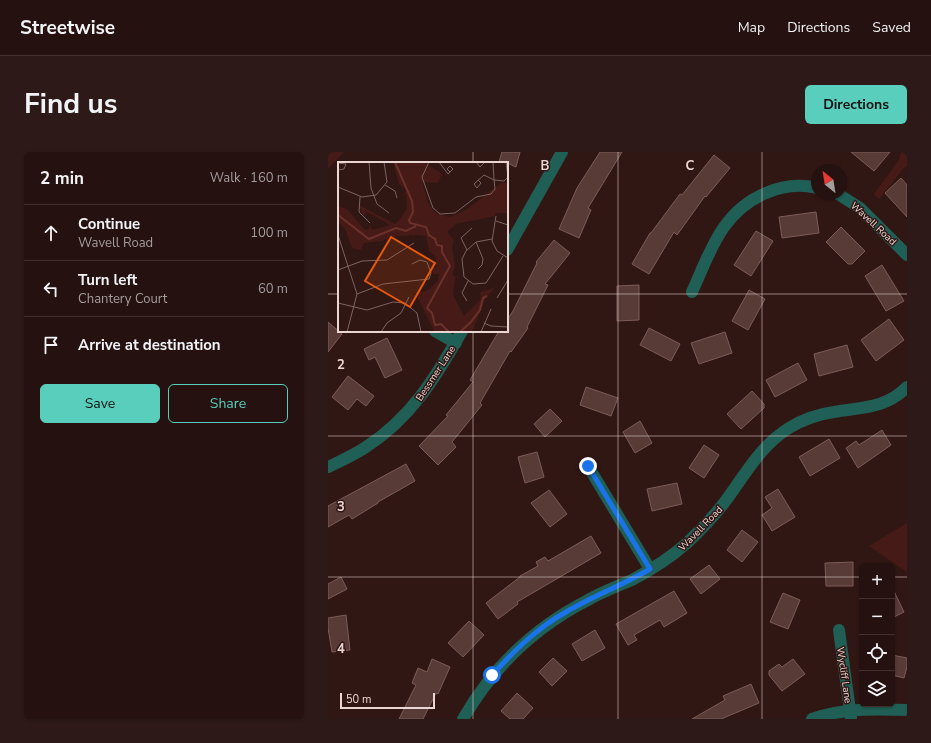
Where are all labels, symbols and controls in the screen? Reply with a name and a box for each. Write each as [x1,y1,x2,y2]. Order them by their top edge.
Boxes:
text: Streetwise [20,15,115,41]
text: Map [738,18,765,37]
text: Directions [787,18,850,37]
text: Saved [872,18,911,37]
text: Find us [24,85,118,123]
button: Directions [805,85,907,124]
text: B [541,157,550,175]
text: C [686,157,695,175]
inset map [338,162,508,332]
north arrow [811,164,847,200]
text: 2 min [40,167,84,190]
text: Walk · 160 m [210,169,288,187]
street label: Wavell Road [847,199,899,249]
text: Continue [78,214,140,234]
icon: ahead [40,222,62,244]
text: 100 m [250,224,288,242]
text: Wavell Road [78,234,153,252]
text: Turn left [78,270,137,290]
icon: left [40,278,62,300]
text: 60 m [258,280,288,298]
text: Chantery Court [78,290,167,308]
icon: arrive [40,334,62,356]
text: Arrive at destination [78,335,221,355]
street label: Bessmer Lane [413,343,459,404]
text: 2 [337,356,345,374]
button: Save [40,384,160,423]
button: Share [168,384,288,423]
route end [579,457,597,475]
text: 3 [337,498,345,516]
street label: Wavell Road [676,503,726,554]
map controls [859,563,895,707]
button: + [859,563,895,599]
button: − [859,599,895,635]
button: locate [859,635,895,671]
text: 4 [337,640,345,658]
street label: Wycliff Lane [833,646,855,704]
route start [483,666,501,684]
button: layers [859,671,895,707]
scale bar [340,691,435,710]
text: 50 m [346,692,371,707]

